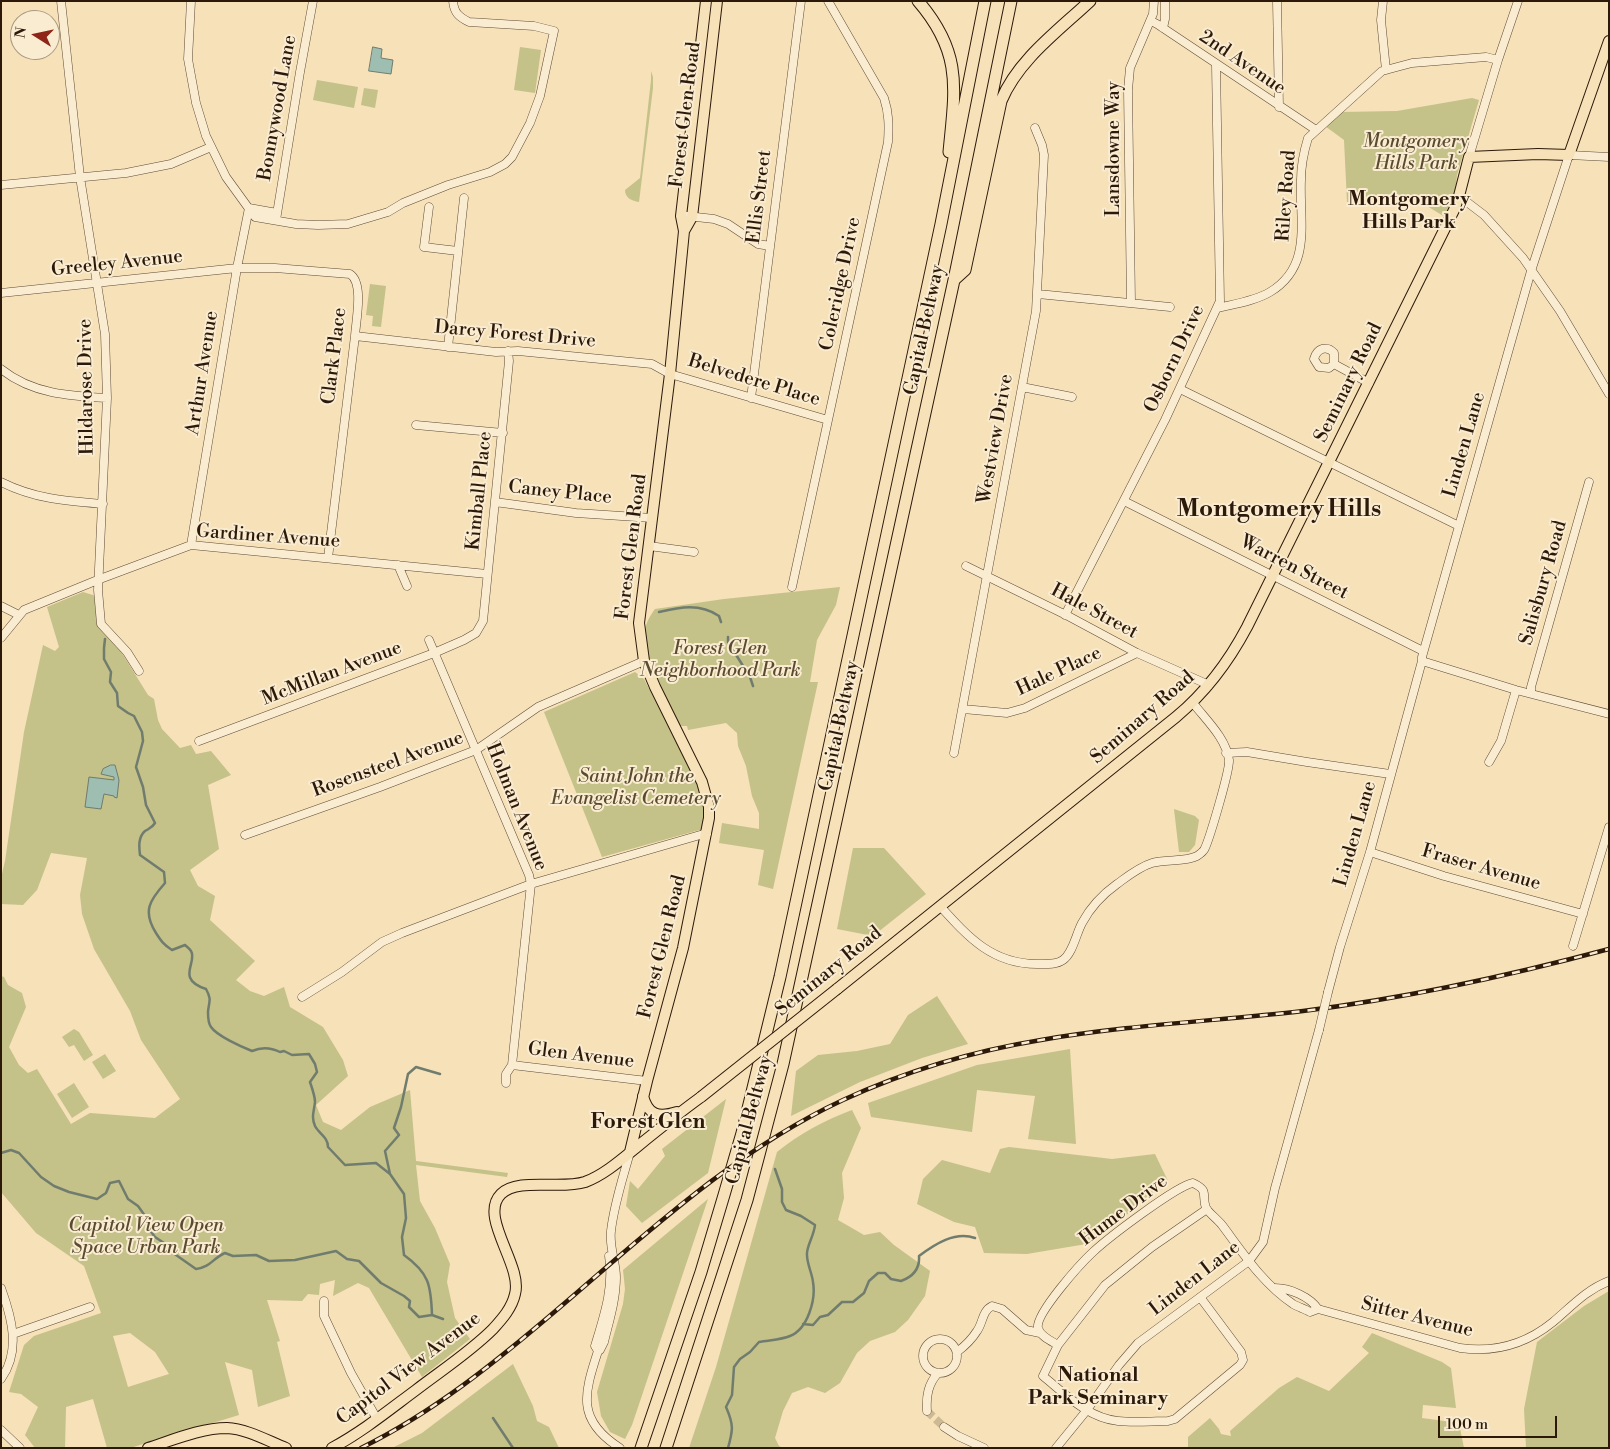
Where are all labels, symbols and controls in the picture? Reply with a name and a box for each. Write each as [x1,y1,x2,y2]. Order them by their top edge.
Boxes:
north arrow [10,10,60,60]
text: N [11,26,31,40]
street label: 2nd Avenue [1194,26,1290,100]
street label: Bonnywood Lane [254,33,302,183]
street label: Forest Glen Road [666,41,706,189]
street label: Lansdowne Way [1103,81,1125,217]
park label: Montgomery Hills Park [1363,131,1469,175]
street label: Ellis Street [743,149,777,245]
street label: Riley Road [1272,149,1302,243]
district label: Montgomery Hills Park [1348,188,1470,235]
street label: Coleridge Drive [816,215,866,353]
street label: Greeley Avenue [50,246,184,282]
street label: Capital Beltway [900,263,950,397]
street label: Osborn Drive [1140,301,1210,417]
street label: Clark Place [318,306,352,406]
street label: Arthur Avenue [182,309,224,437]
street label: Darcy Forest Drive [433,317,597,353]
street label: Hildarose Drive [74,319,100,455]
street label: Seminary Road [1310,319,1388,447]
street label: Belvedere Place [685,350,823,412]
street label: Westview Drive [973,372,1019,506]
street label: Linden Lane [1439,390,1491,500]
street label: Kimball Place [462,430,498,552]
street label: Forest Glen Road [612,473,652,621]
street label: Caney Place [507,476,613,510]
district label: Montgomery Hills [1177,496,1381,524]
street label: Salisbury Road [1515,518,1573,648]
street label: Gardiner Avenue [195,521,341,553]
street label: Warren Street [1236,531,1352,605]
street label: Hale Street [1046,580,1142,644]
street label: McMillan Avenue [259,637,405,711]
park label: Forest Glen Neighborhood Park [640,638,800,682]
street label: Hale Place [1013,642,1105,702]
street label: Capital Beltway [815,659,865,793]
street label: Seminary Road [1086,667,1200,769]
street label: Rosensteel Avenue [309,727,467,803]
street label: Holman Avenue [480,740,552,874]
park label: Saint John the Evangelist Cemetery [551,766,721,810]
street label: Linden Lane [1330,779,1382,889]
street label: Fraser Avenue [1419,840,1543,896]
street label: Forest Glen Road [634,873,692,1021]
street label: Seminary Road [771,922,887,1022]
street label: Glen Avenue [526,1038,636,1074]
street label: Capital Beltway [722,1053,778,1187]
district label: Forest Glen [591,1110,705,1136]
street label: Hume Drive [1075,1170,1173,1252]
park label: Capitol View Open Space Urban Park [68,1215,224,1259]
street label: Linden Lane [1145,1236,1245,1322]
street label: Sitter Avenue [1359,1293,1475,1343]
street label: Capitol View Avenue [333,1307,485,1431]
district label: National Park Seminary [1028,1364,1168,1411]
scale bar [1440,1406,1559,1438]
text: 100 m [1446,1415,1488,1434]

